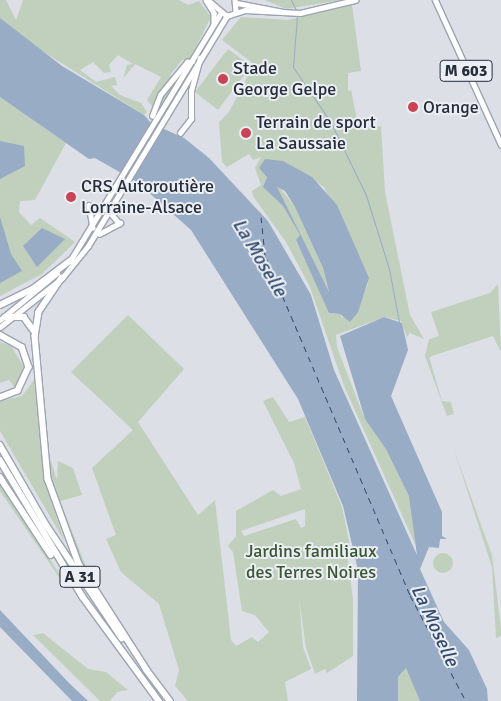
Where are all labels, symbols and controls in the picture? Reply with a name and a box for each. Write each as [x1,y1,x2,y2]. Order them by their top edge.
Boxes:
place label: Stade George Gelpe [233,58,336,100]
road number: M 603 [438,58,494,84]
marker: Stade George Gelpe [217,73,229,85]
place label: Orange [423,96,479,118]
marker: Orange [407,101,419,113]
place label: Terrain de sport La Saussaie [256,112,376,154]
marker: Terrain de sport La Saussaie [240,127,252,139]
place label: CRS Autoroutière Lorraine-Alsace [81,176,214,218]
marker: CRS Autoroutière Lorraine-Alsace [65,191,77,203]
water label: La Moselle [227,215,291,301]
park label: Jardins familiaux des Terres Noires [246,541,376,584]
road number: A 31 [59,564,101,590]
water label: La Moselle [405,582,463,670]

